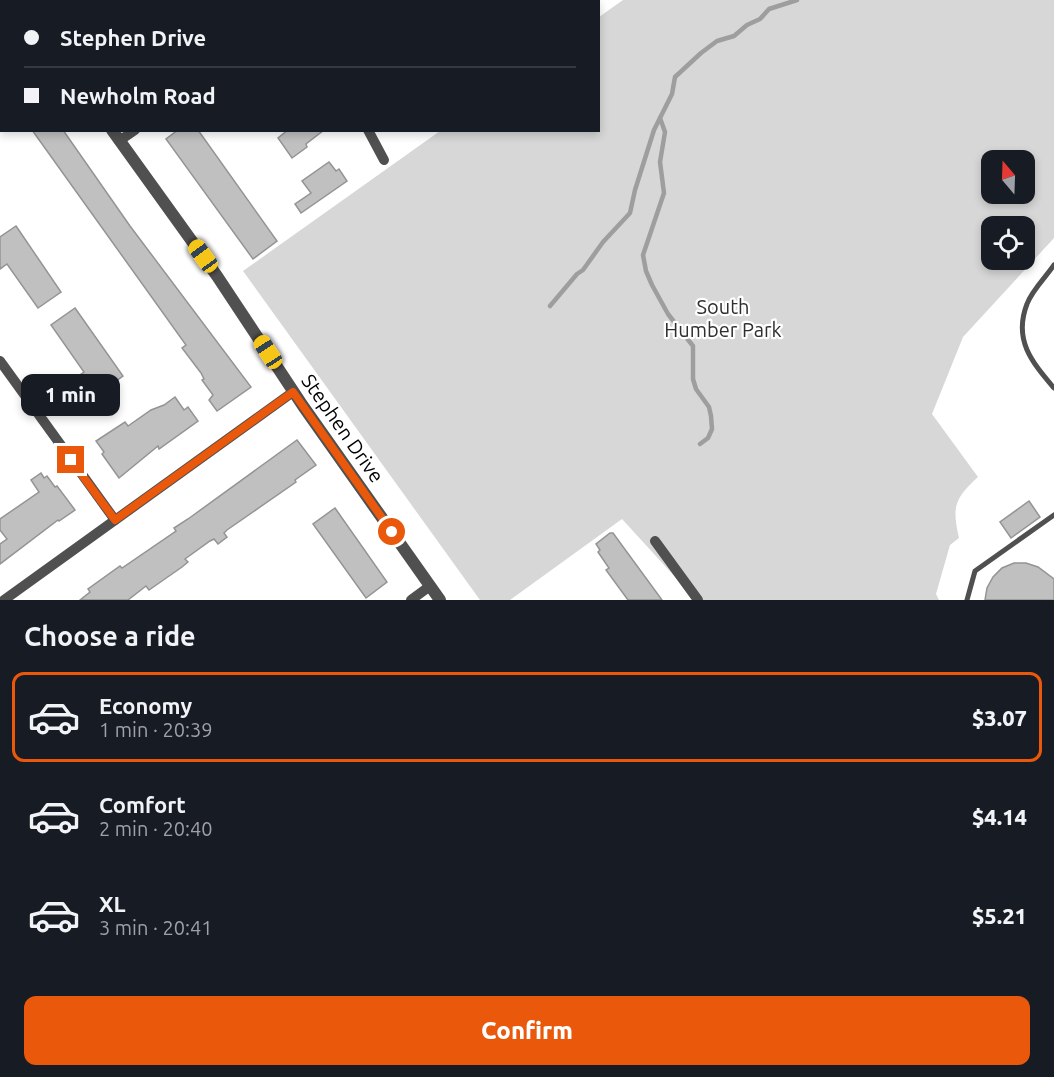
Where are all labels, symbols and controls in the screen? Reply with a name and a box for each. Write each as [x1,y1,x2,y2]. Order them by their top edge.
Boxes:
text: Stephen Drive [60,25,206,50]
text: Newholm Road [60,83,216,108]
north arrow [981,150,1035,204]
map controls [981,150,1035,270]
button: locate [981,216,1035,270]
car [185,236,221,276]
park label: South Humber Park [664,295,782,341]
car [251,332,285,372]
street label: Stephen Drive [297,369,389,487]
callout: 1 min [22,373,121,415]
text: 1 min [45,383,96,406]
route end [57,446,84,473]
route start [378,518,405,545]
text: Choose a ride [24,621,196,651]
icon: car [27,690,81,744]
text: Economy [99,693,192,718]
text: $3.07 [972,705,1027,730]
text: 1 min · 20:39 [99,718,213,741]
icon: car [27,789,81,843]
text: Comfort [99,792,186,817]
text: $4.14 [972,804,1027,829]
text: 2 min · 20:40 [99,817,213,840]
icon: car [27,888,81,942]
text: XL [99,891,126,916]
text: $5.21 [972,903,1027,928]
text: 3 min · 20:41 [99,916,213,939]
button: Confirm [24,996,1030,1065]

